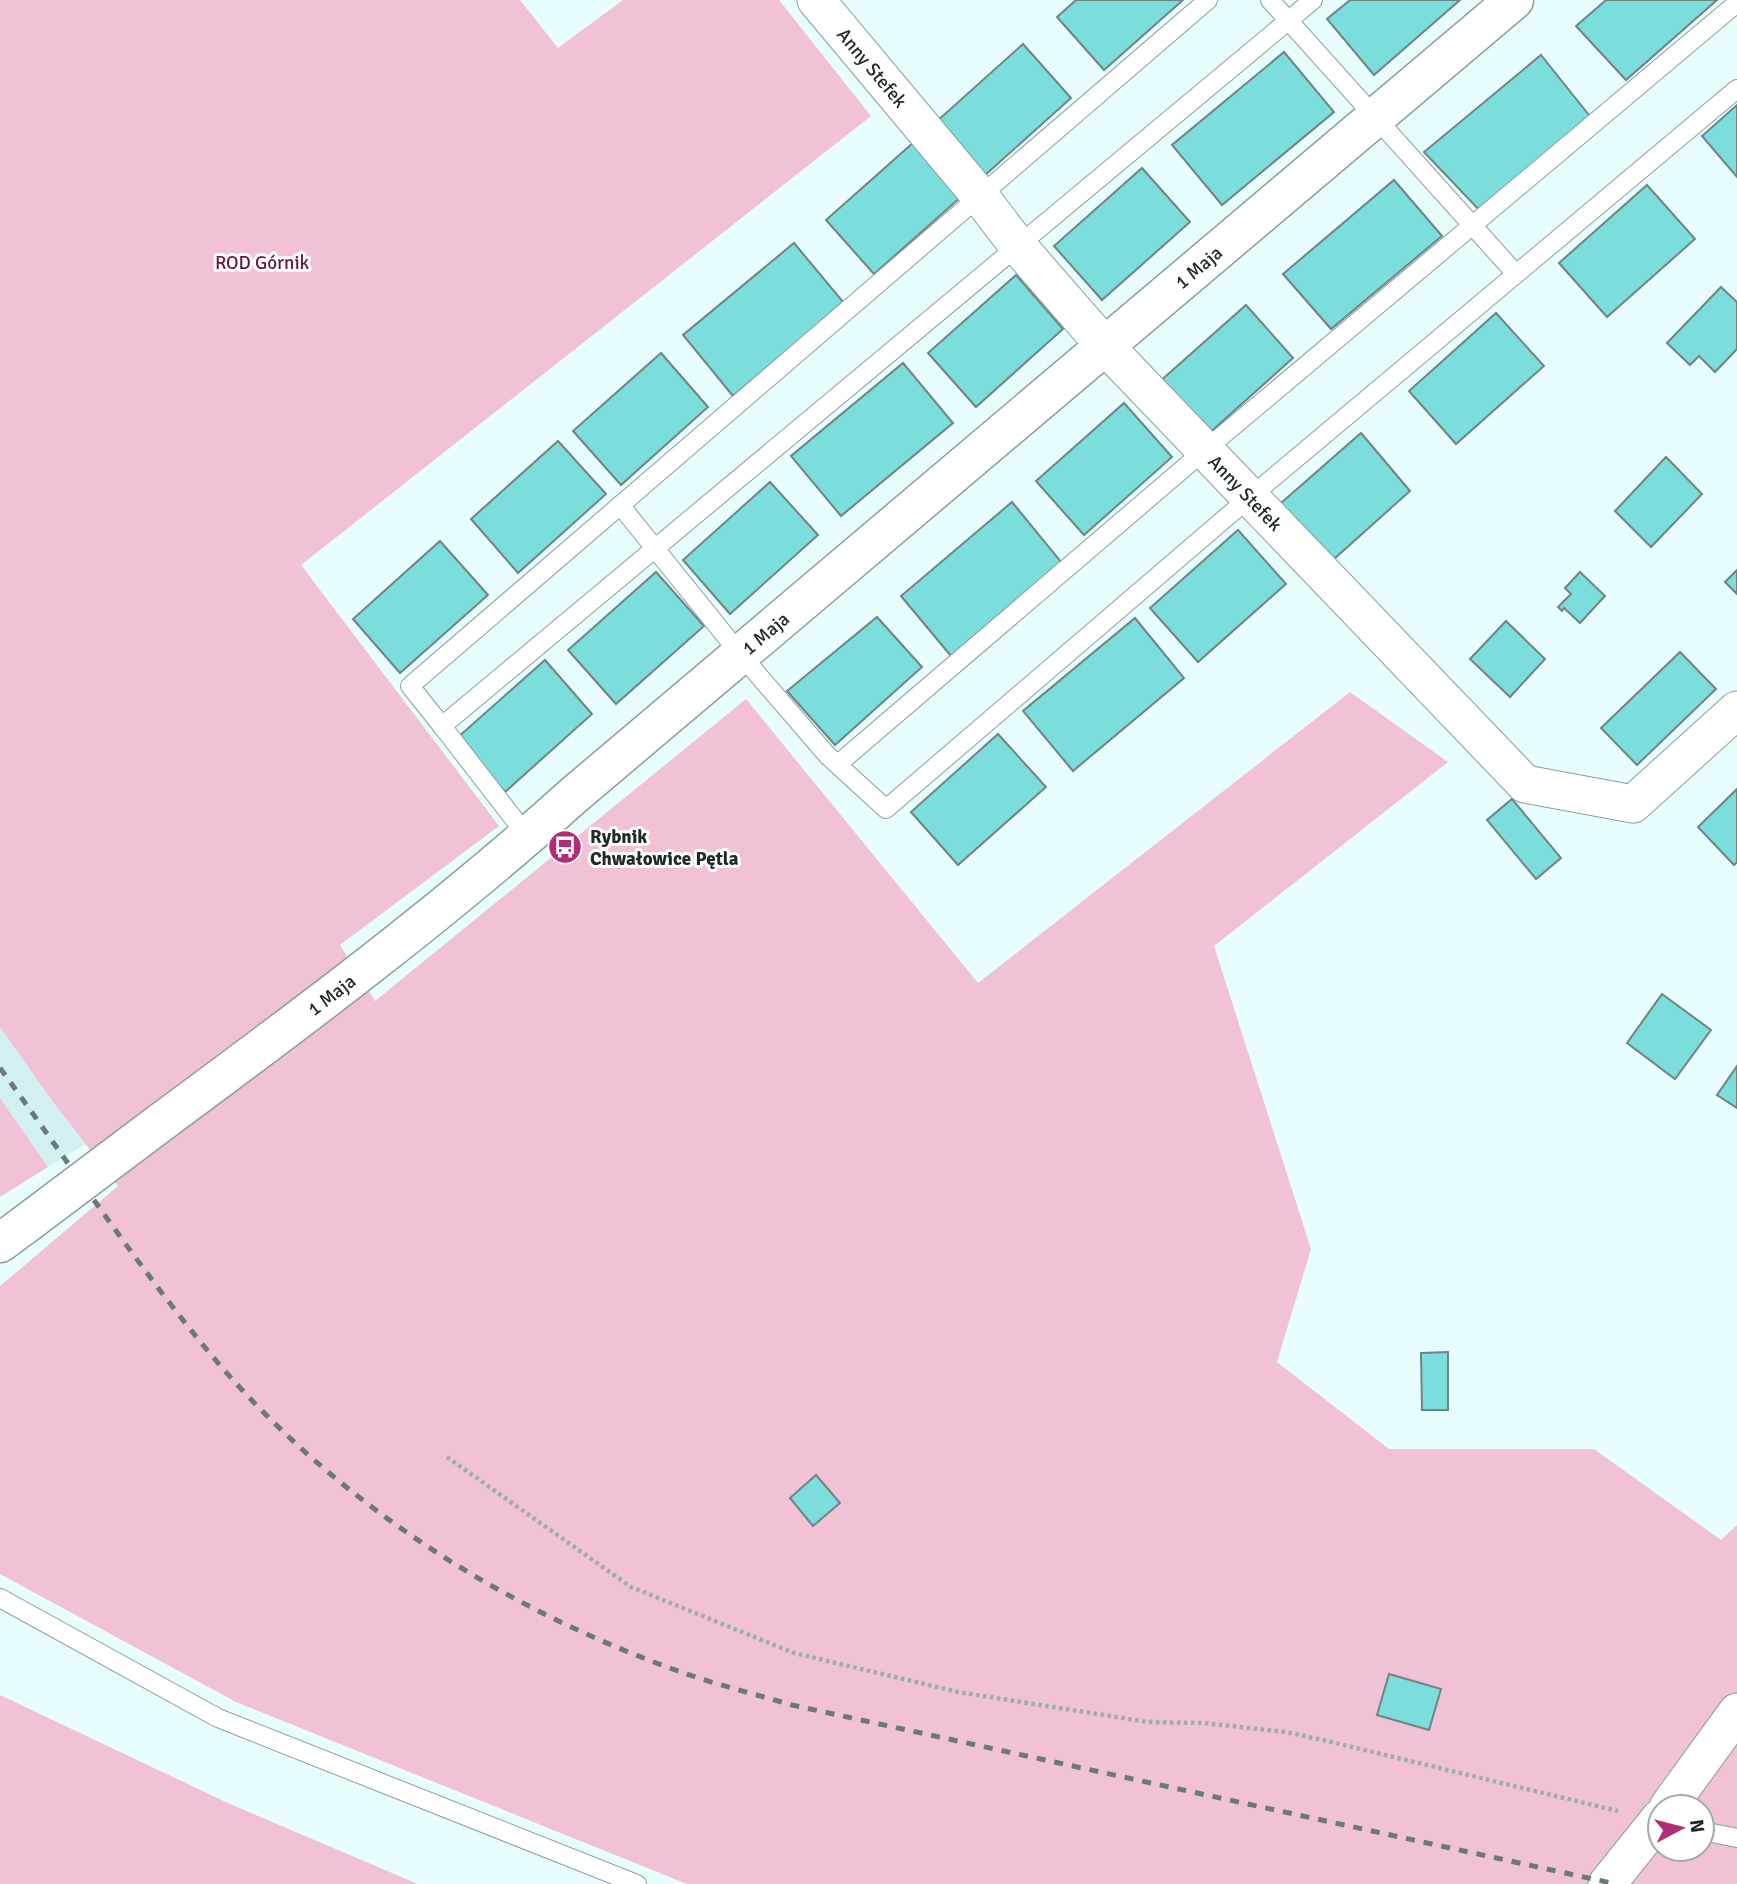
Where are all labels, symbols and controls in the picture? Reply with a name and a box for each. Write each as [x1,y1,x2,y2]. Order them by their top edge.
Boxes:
street label: Anny Stefek [831,23,912,113]
street label: 1 Maja [1170,241,1227,295]
park label: ROD Górnik [215,251,310,275]
street label: Anny Stefek [1203,450,1287,537]
street label: 1 Maja [737,607,795,661]
place label: Rybnik Chwałowice Pętla [590,825,739,871]
bus stop icon: Rybnik Chwałowice Pętla [546,828,584,866]
street label: 1 Maja [303,969,361,1022]
north arrow [1646,1793,1716,1863]
text: N [1684,1818,1710,1834]

